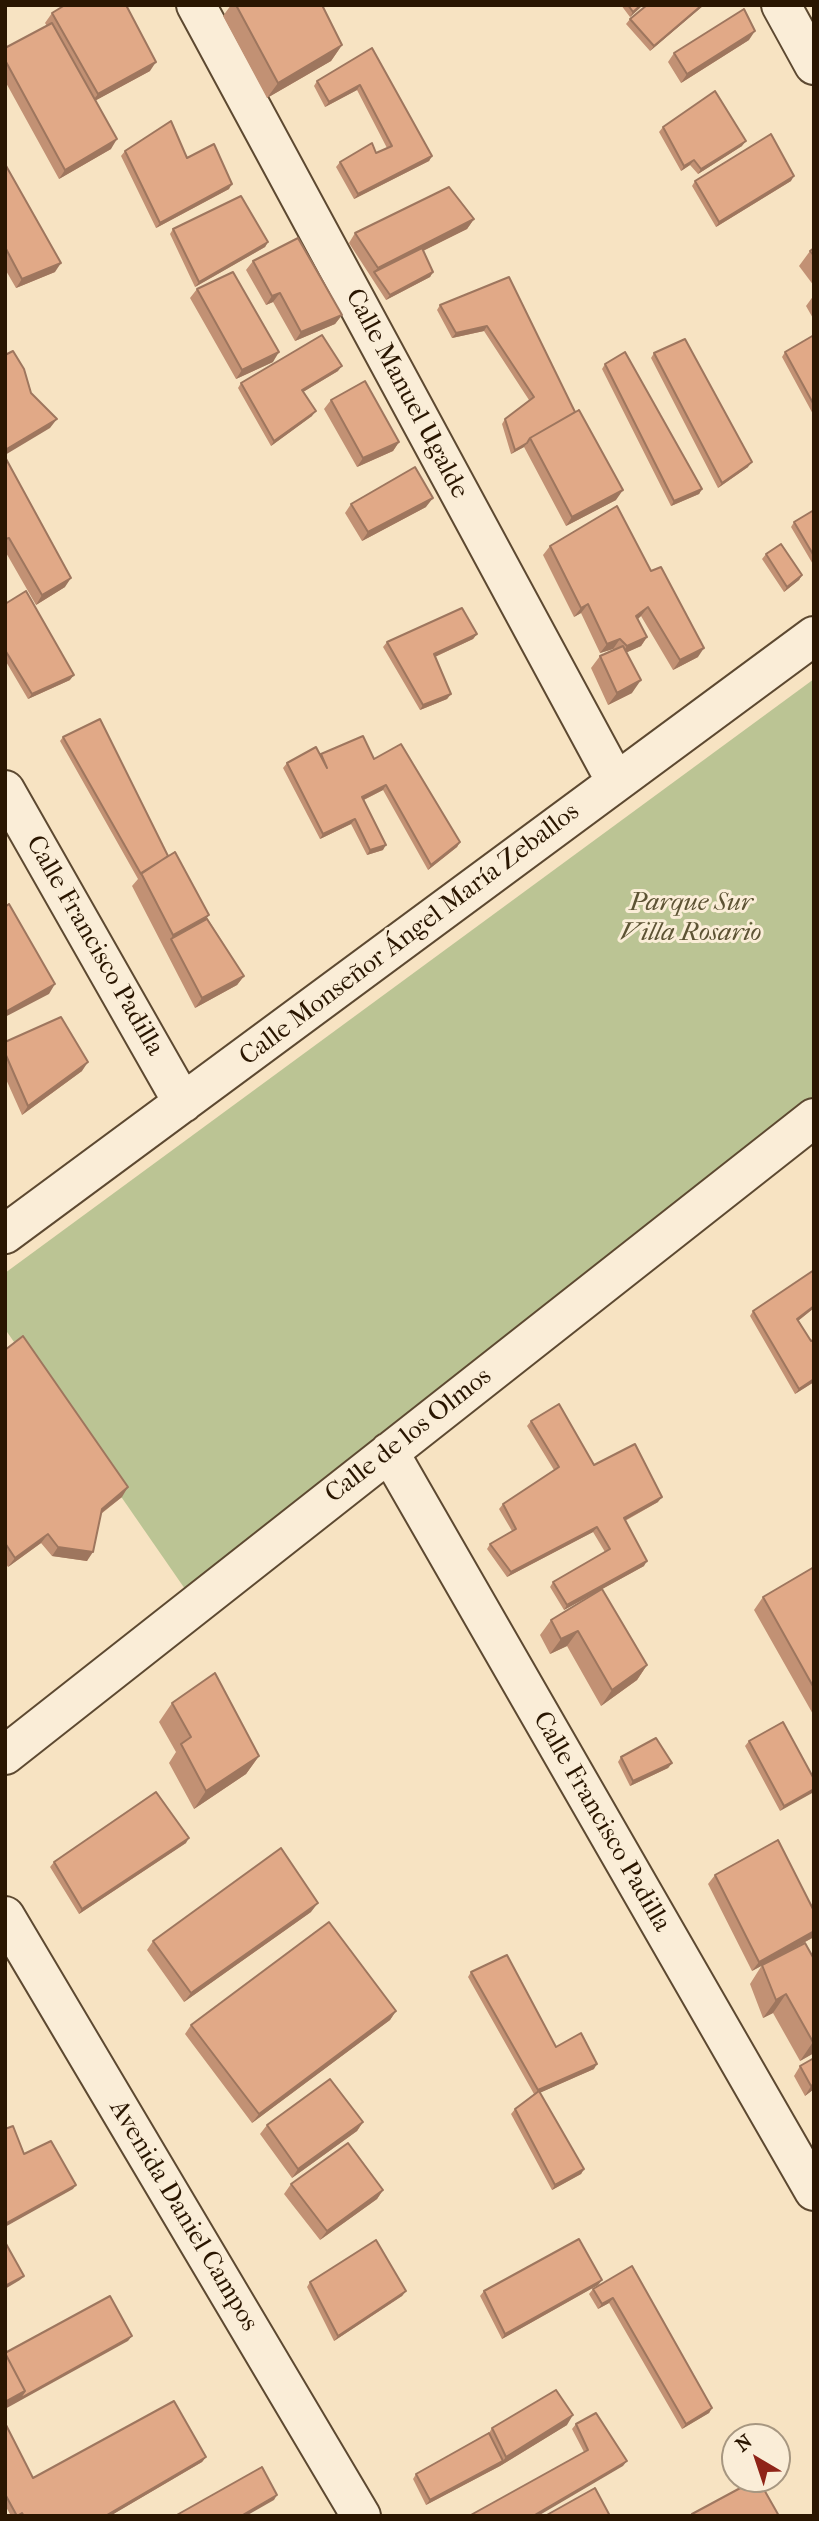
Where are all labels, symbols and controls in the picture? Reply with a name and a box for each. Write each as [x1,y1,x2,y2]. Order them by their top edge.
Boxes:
street label: Calle Manuel Ugalde [338,284,474,504]
street label: Calle Monseñor Ángel María Zeballos [234,797,586,1073]
street label: Calle Francisco Padilla [18,830,170,1062]
park label: Parque Sur Villa Rosario [620,888,762,950]
street label: Calle de los Olmos [320,1361,498,1511]
street label: Calle Francisco Padilla [525,1706,677,1938]
street label: Avenida Daniel Campos [102,2095,264,2337]
north arrow [721,2423,791,2493]
text: N [732,2430,757,2456]

